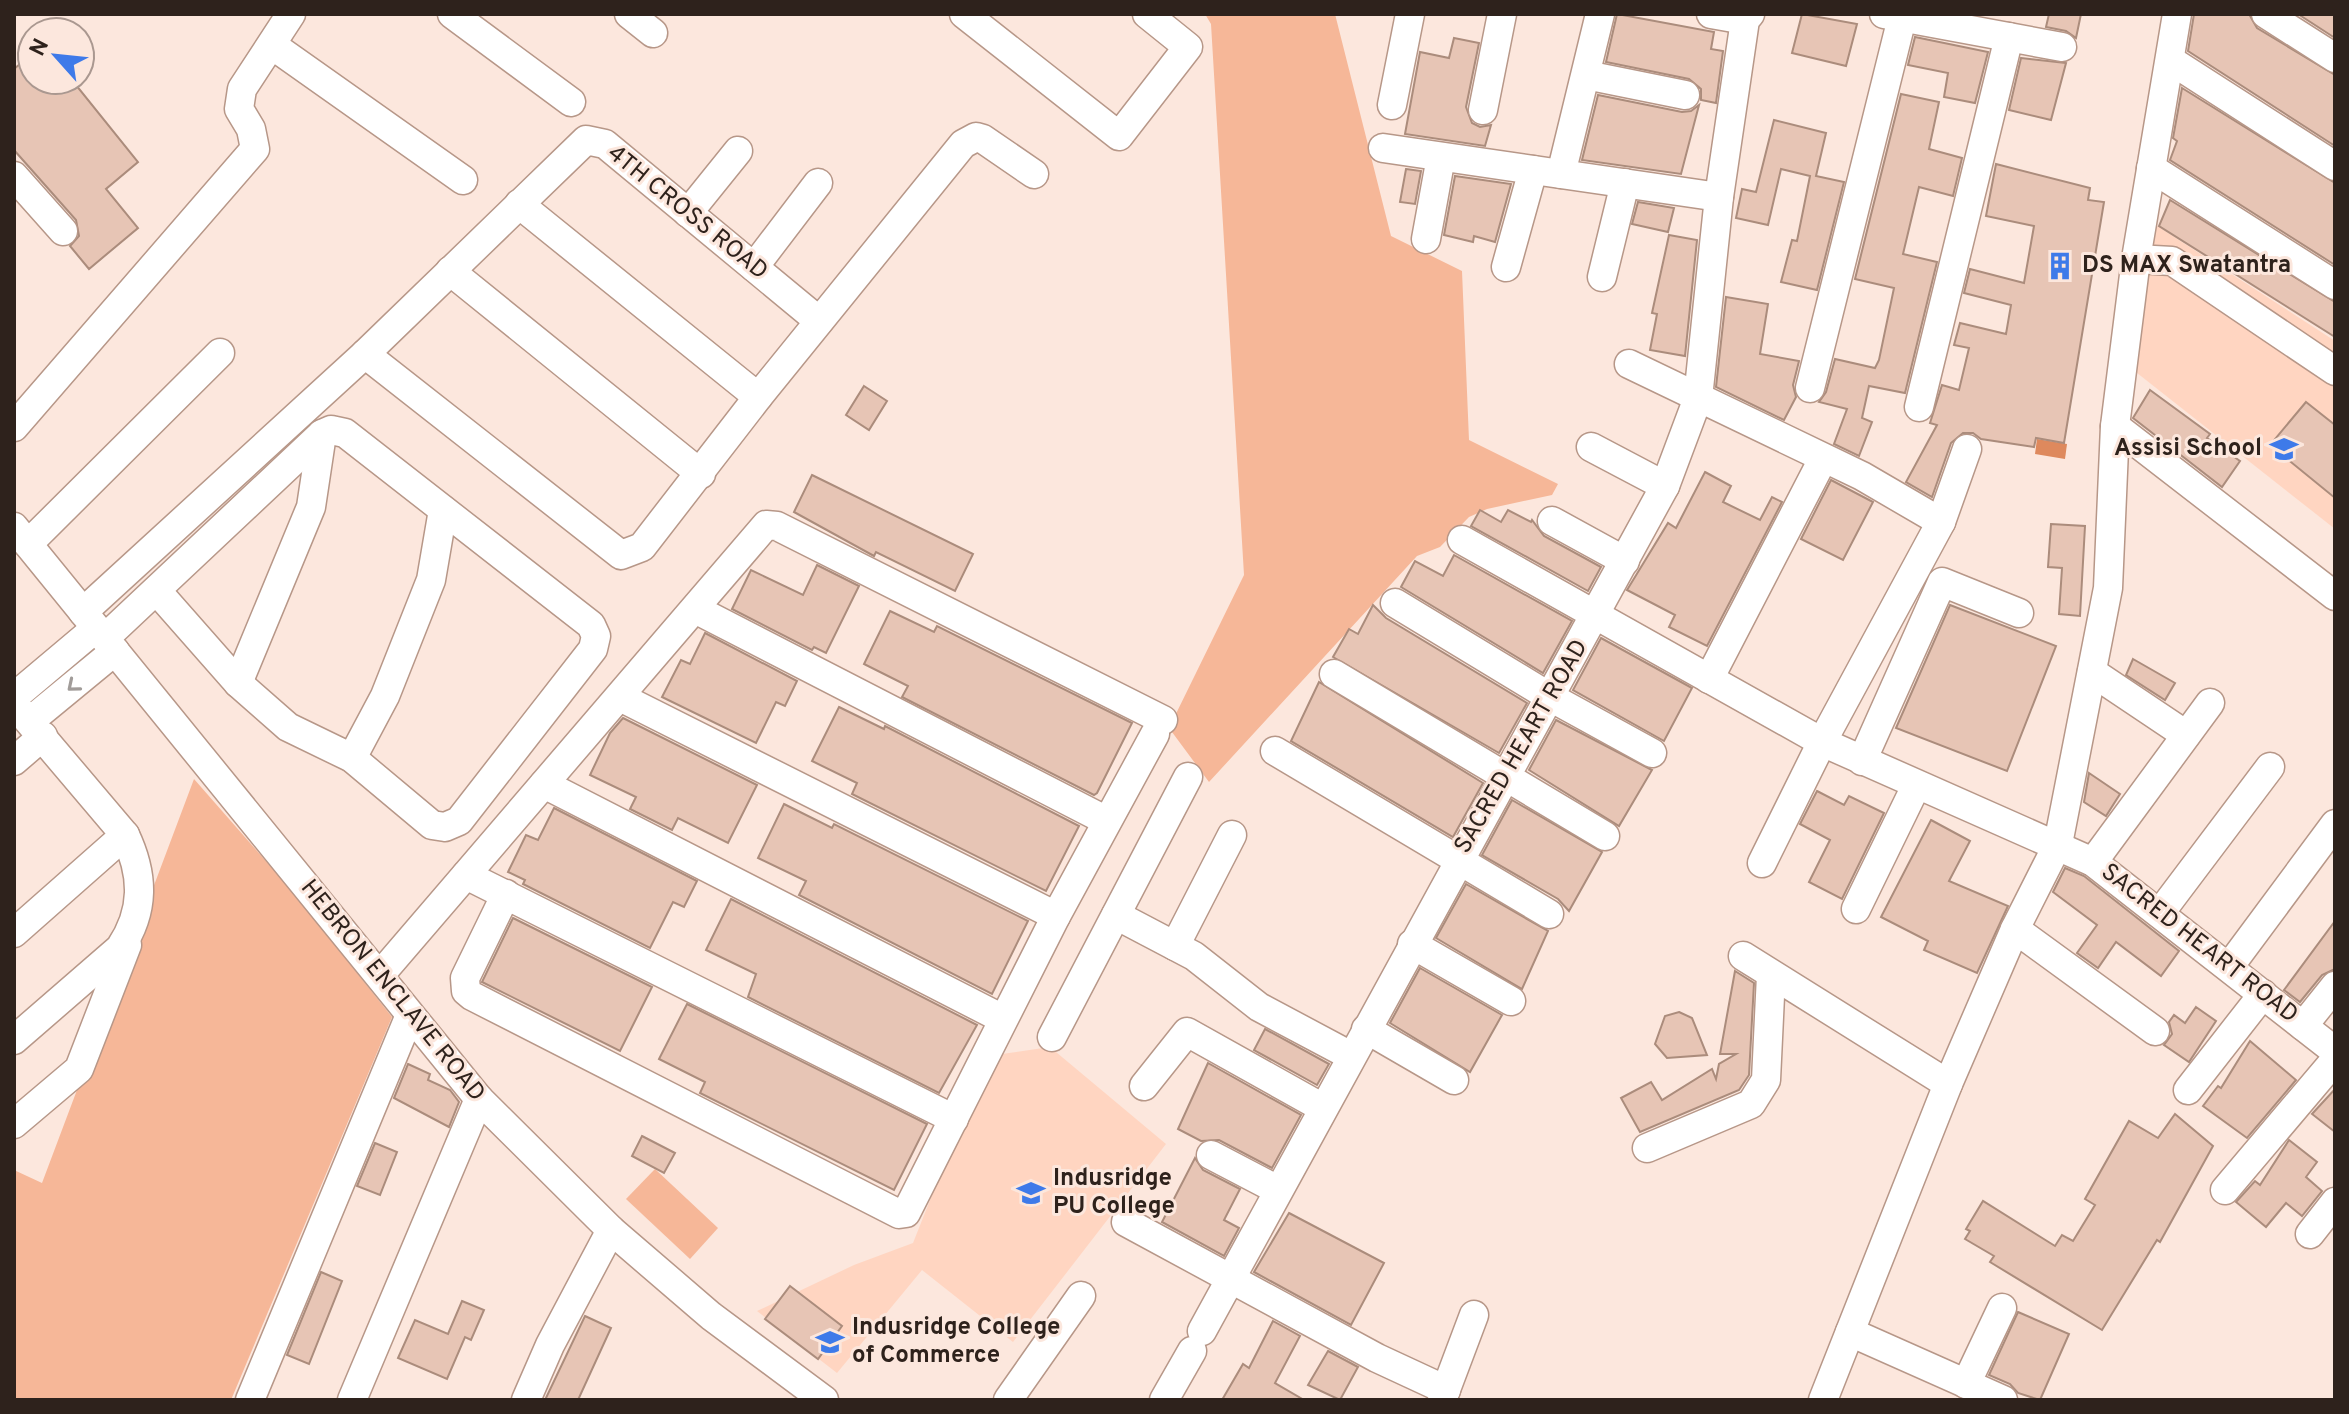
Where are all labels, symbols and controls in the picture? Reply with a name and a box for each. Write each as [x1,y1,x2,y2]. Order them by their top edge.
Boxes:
north arrow [16,16,96,96]
text: N [25,35,56,61]
street label: 4TH CROSS ROAD [600,139,774,287]
building icon: DS MAX Swatantra [2045,251,2075,281]
place label: DS MAX Swatantra [2082,251,2291,281]
place label: Assisi School [2114,434,2262,464]
school or university icon: Assisi School [2269,434,2299,464]
street label: SACRED HEART ROAD [1448,635,1596,859]
one-way arrow [68,676,82,691]
street label: SACRED HEART ROAD [2094,858,2304,1030]
street label: HEBRON ENCLAVE ROAD [293,874,491,1108]
place label: Indusridge PU College [1053,1164,1175,1222]
school or university icon: Indusridge PU College [1016,1178,1046,1208]
place label: Indusridge College of Commerce [852,1313,1060,1371]
school or university icon: Indusridge College of Commerce [815,1327,845,1357]

